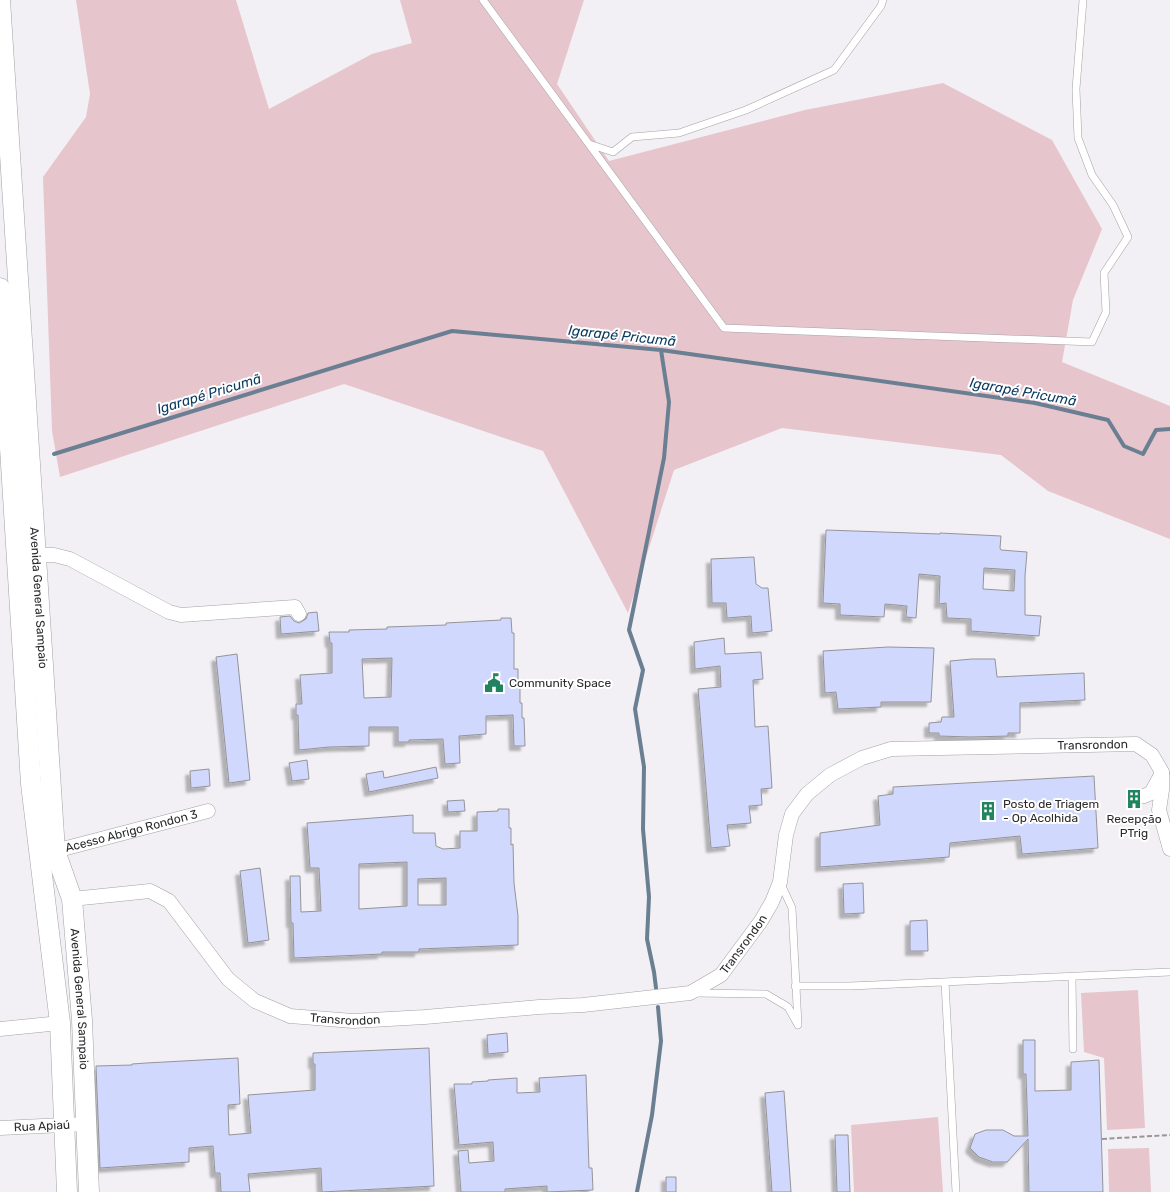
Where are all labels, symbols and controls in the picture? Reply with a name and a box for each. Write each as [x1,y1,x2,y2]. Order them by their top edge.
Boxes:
water label: Igarapé Pricumã [567,322,677,350]
water label: Igarapé Pricumã [155,370,263,418]
water label: Igarapé Pricumã [968,374,1078,410]
street label: Avenida General Sampaio [27,526,50,669]
public building icon: Community Space [483,672,505,694]
place label: Community Space [509,676,611,690]
street label: Transrondon [1057,737,1128,753]
building icon: Recepção PTrig [1123,788,1145,810]
place label: Posto de Triagem - Op Acolhida [1003,797,1099,825]
building icon: Posto de Triagem - Op Acolhida [977,800,999,822]
street label: Acesso Abrigo Rondon 3 [64,807,199,855]
place label: Recepção PTrig [1106,812,1162,840]
street label: Transrondon [717,912,770,977]
street label: Avenida General Sampaio [67,928,91,1070]
street label: Transrondon [310,1011,381,1028]
street label: Rua Apiaú [13,1118,70,1134]

